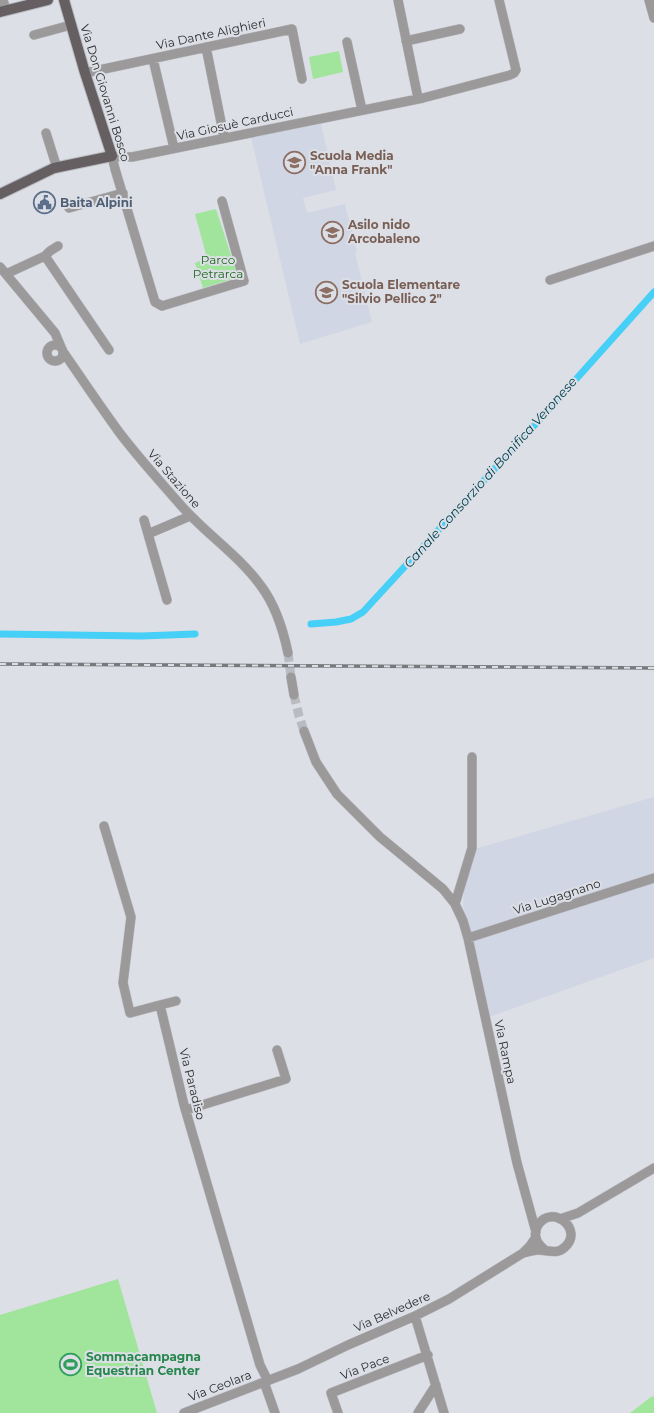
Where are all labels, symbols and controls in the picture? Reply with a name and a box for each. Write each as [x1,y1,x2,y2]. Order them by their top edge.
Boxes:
street label: Via Dante Alighieri [155,15,267,52]
street label: Via Don Giovanni Bosco [77,22,134,163]
street label: Via Giosuè Carducci [175,104,295,143]
place label: Scuola Media "Anna Frank" [310,148,394,177]
school or university icon: Scuola Media "Anna Frank" [281,150,307,176]
public building icon: Baita Alpini [32,190,58,216]
place label: Baita Alpini [60,195,133,210]
place label: Asilo nido Arcobaleno [347,217,420,246]
school or university icon: Asilo nido Arcobaleno [319,219,345,245]
park label: Parco Petrarca [193,252,243,281]
place label: Scuola Elementare "Silvio Pellico 2" [342,277,460,306]
school or university icon: Scuola Elementare "Silvio Pellico 2" [313,279,339,305]
water label: Canale Consorzio di Bonifica Veronese [400,373,580,571]
street label: Via Stazione [145,446,204,511]
street label: Via Lugagnano [511,875,602,918]
street label: Via Rampa [491,1018,520,1085]
street label: Via Paradiso [176,1047,209,1121]
street label: Via Belvedere [351,1288,432,1335]
place label: Sommacampagna Equestrian Center [86,1349,201,1378]
street label: Via Pace [338,1350,391,1383]
sports icon: Sommacampagna Equestrian Center [58,1351,84,1377]
street label: Via Ceolara [186,1367,253,1404]

